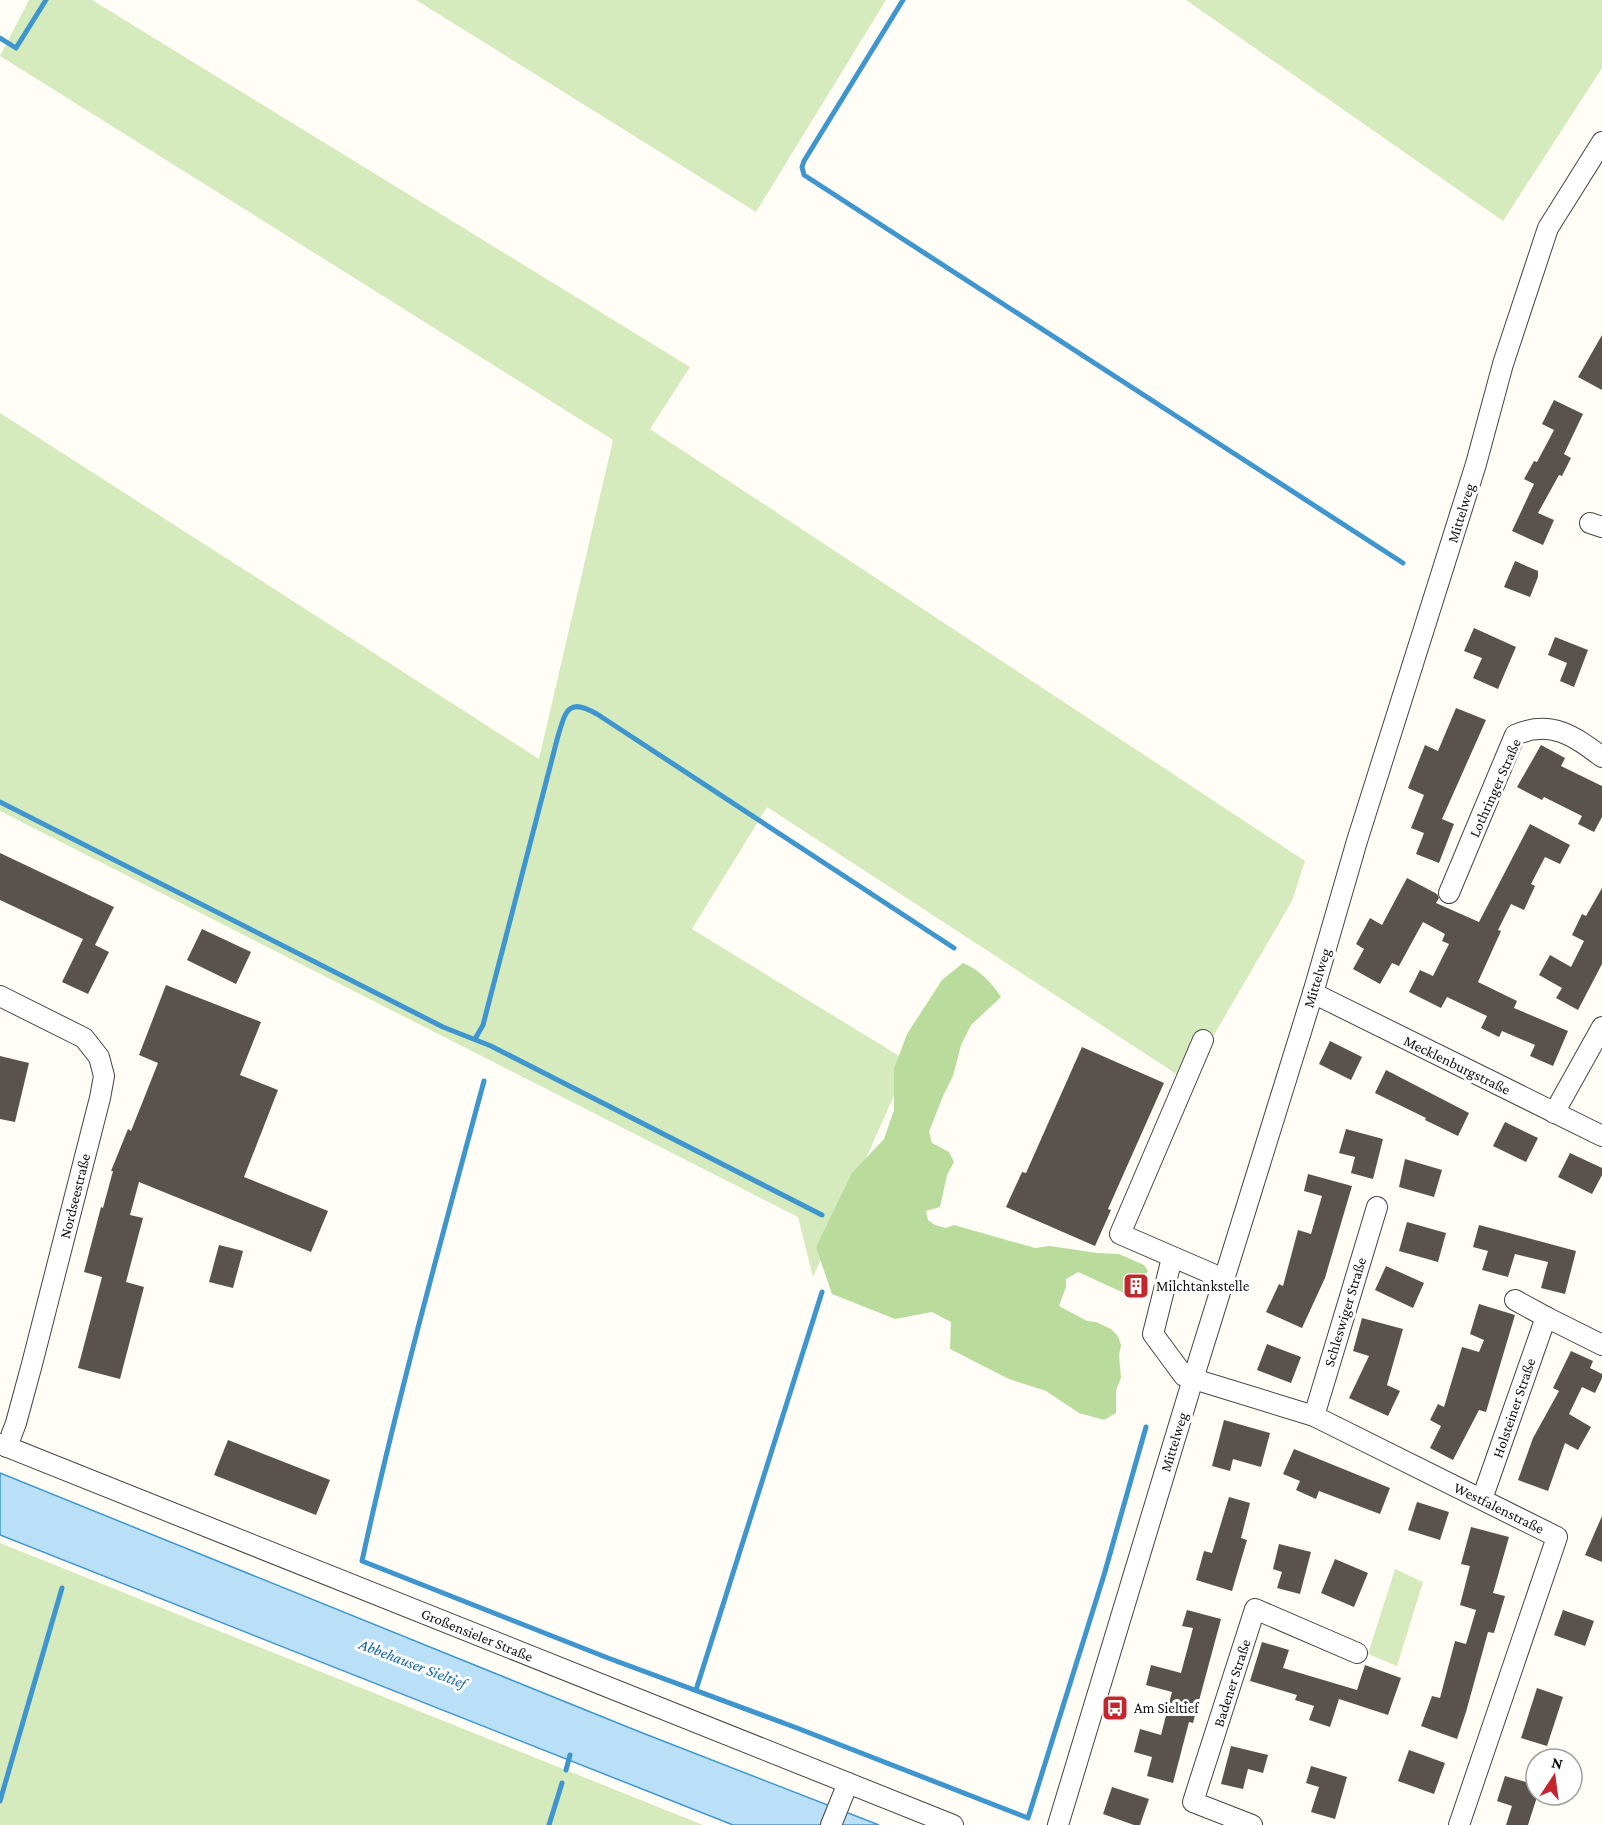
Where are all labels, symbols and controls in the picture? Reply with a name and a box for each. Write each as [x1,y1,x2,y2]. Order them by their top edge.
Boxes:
street label: Mittelweg [1444,481,1479,545]
street label: Lothringer Straße [1466,736,1525,840]
street label: Mittelweg [1300,946,1335,1010]
street label: Mecklenburgstraße [1401,1032,1513,1099]
street label: Nordseestraße [57,1151,93,1240]
street label: Schleswiger Straße [1321,1255,1370,1369]
building icon: Milchtankstelle [1121,1271,1151,1301]
place label: Milchtankstelle [1156,1278,1250,1294]
street label: Holsteiner Straße [1489,1356,1539,1460]
street label: Mittelweg [1157,1410,1192,1474]
street label: Westfalenstraße [1451,1479,1547,1537]
street label: Großensieler Straße [419,1605,536,1665]
water label: Abbehauser Sieltief [356,1635,471,1694]
street label: Badener Straße [1210,1637,1254,1729]
bus stop icon: Am Sieltief [1100,1693,1130,1723]
place label: Am Sieltief [1134,1700,1200,1716]
north arrow [1524,1747,1584,1807]
text: N [1550,1753,1565,1772]

